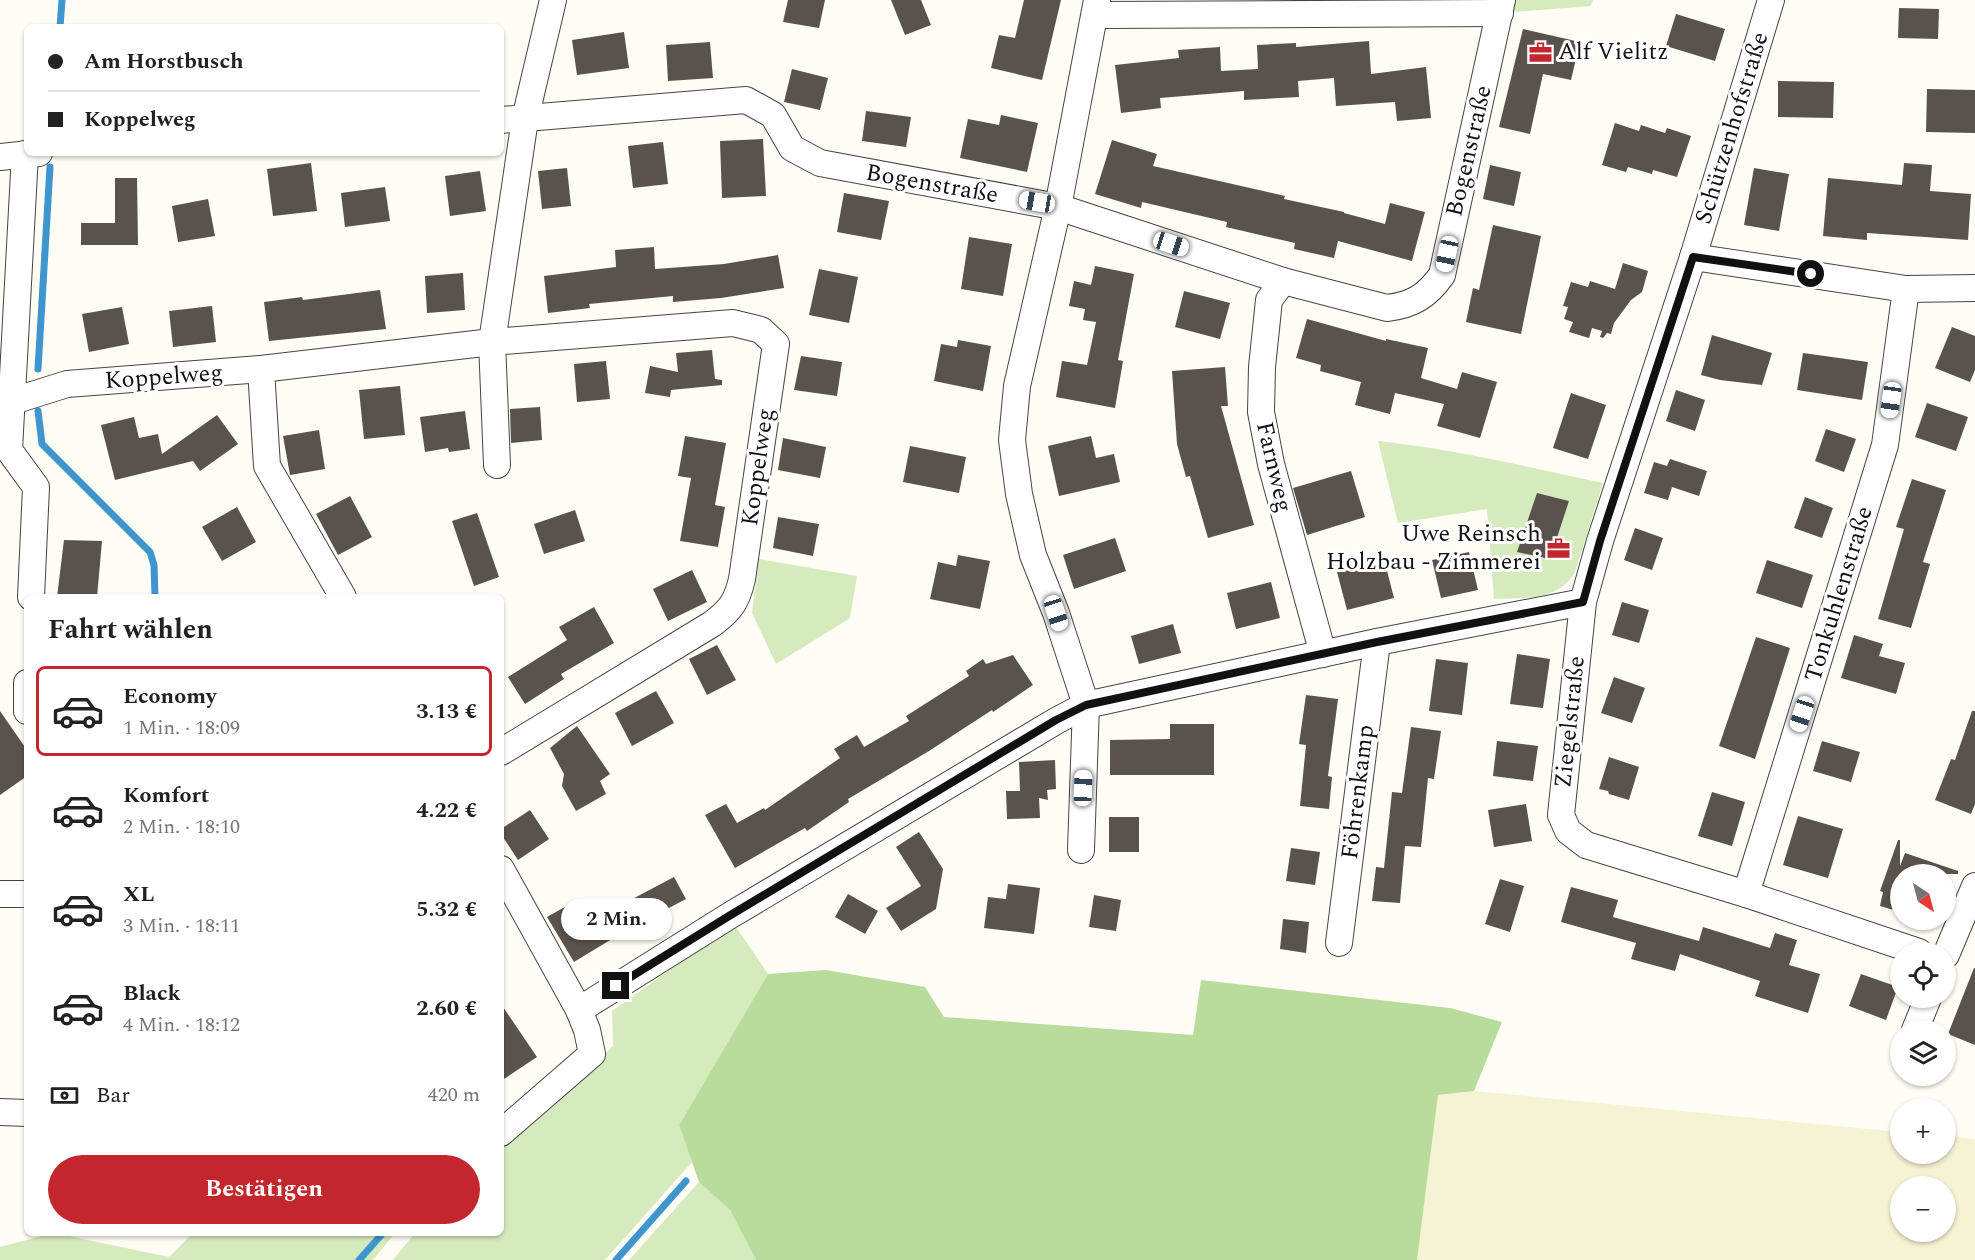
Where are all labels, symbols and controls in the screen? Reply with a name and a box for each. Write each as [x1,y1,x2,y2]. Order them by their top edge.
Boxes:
street label: Schützenhofstraße [1686,28,1778,228]
place label: Alf Vielitz [1558,34,1669,70]
office icon: Alf Vielitz [1527,39,1553,65]
text: Am Horstbusch [84,45,244,78]
street label: Bogenstraße [1436,82,1502,220]
text: Koppelweg [84,103,196,136]
street label: Bogenstraße [863,155,1001,213]
car [1018,190,1056,214]
car [1151,230,1191,258]
car [1434,235,1460,273]
route start [1797,260,1824,287]
street label: Koppelweg [104,355,224,399]
car [1880,381,1902,419]
street label: Koppelweg [732,406,784,528]
street label: Farnweg [1246,418,1302,516]
street label: Tonkuhlenstraße [1795,502,1883,686]
place label: Uwe Reinsch Holzbau - Zimmerei [1326,516,1541,580]
office icon: Uwe Reinsch Holzbau - Zimmerei [1546,535,1572,561]
car [1042,593,1070,633]
text: Fahrt wählen [48,609,213,651]
street label: Ziegelstraße [1545,654,1595,790]
text: Economy [123,680,216,713]
icon: car [51,684,105,738]
car [1788,694,1816,734]
text: 3.13 € [416,695,477,728]
text: 1 Min. · 18:09 [123,713,240,743]
street label: Föhrenkamp [1332,723,1384,861]
car [1073,770,1093,806]
text: Komfort [123,779,209,812]
icon: car [51,783,105,837]
text: 4.22 € [416,794,477,827]
text: 2 Min. · 18:10 [123,812,240,842]
north arrow [1890,864,1956,930]
map controls [1890,864,1956,1242]
text: XL [123,878,154,911]
icon: car [51,882,105,936]
text: 5.32 € [416,893,477,926]
callout: 2 Min. [560,899,672,941]
text: 2 Min. [586,904,647,934]
text: 3 Min. · 18:11 [123,911,240,941]
button: locate [1890,942,1956,1008]
route end [602,972,629,999]
text: Black [123,977,181,1010]
icon: car [51,981,105,1035]
text: 2.60 € [416,992,477,1025]
text: 4 Min. · 18:12 [123,1010,240,1040]
button: layers [1890,1020,1956,1086]
icon: cash [48,1079,81,1112]
text: Bar [96,1079,130,1112]
text: 420 m [428,1080,480,1110]
button: + [1890,1098,1956,1164]
button: Bestätigen [48,1155,480,1224]
button: − [1890,1176,1956,1242]

